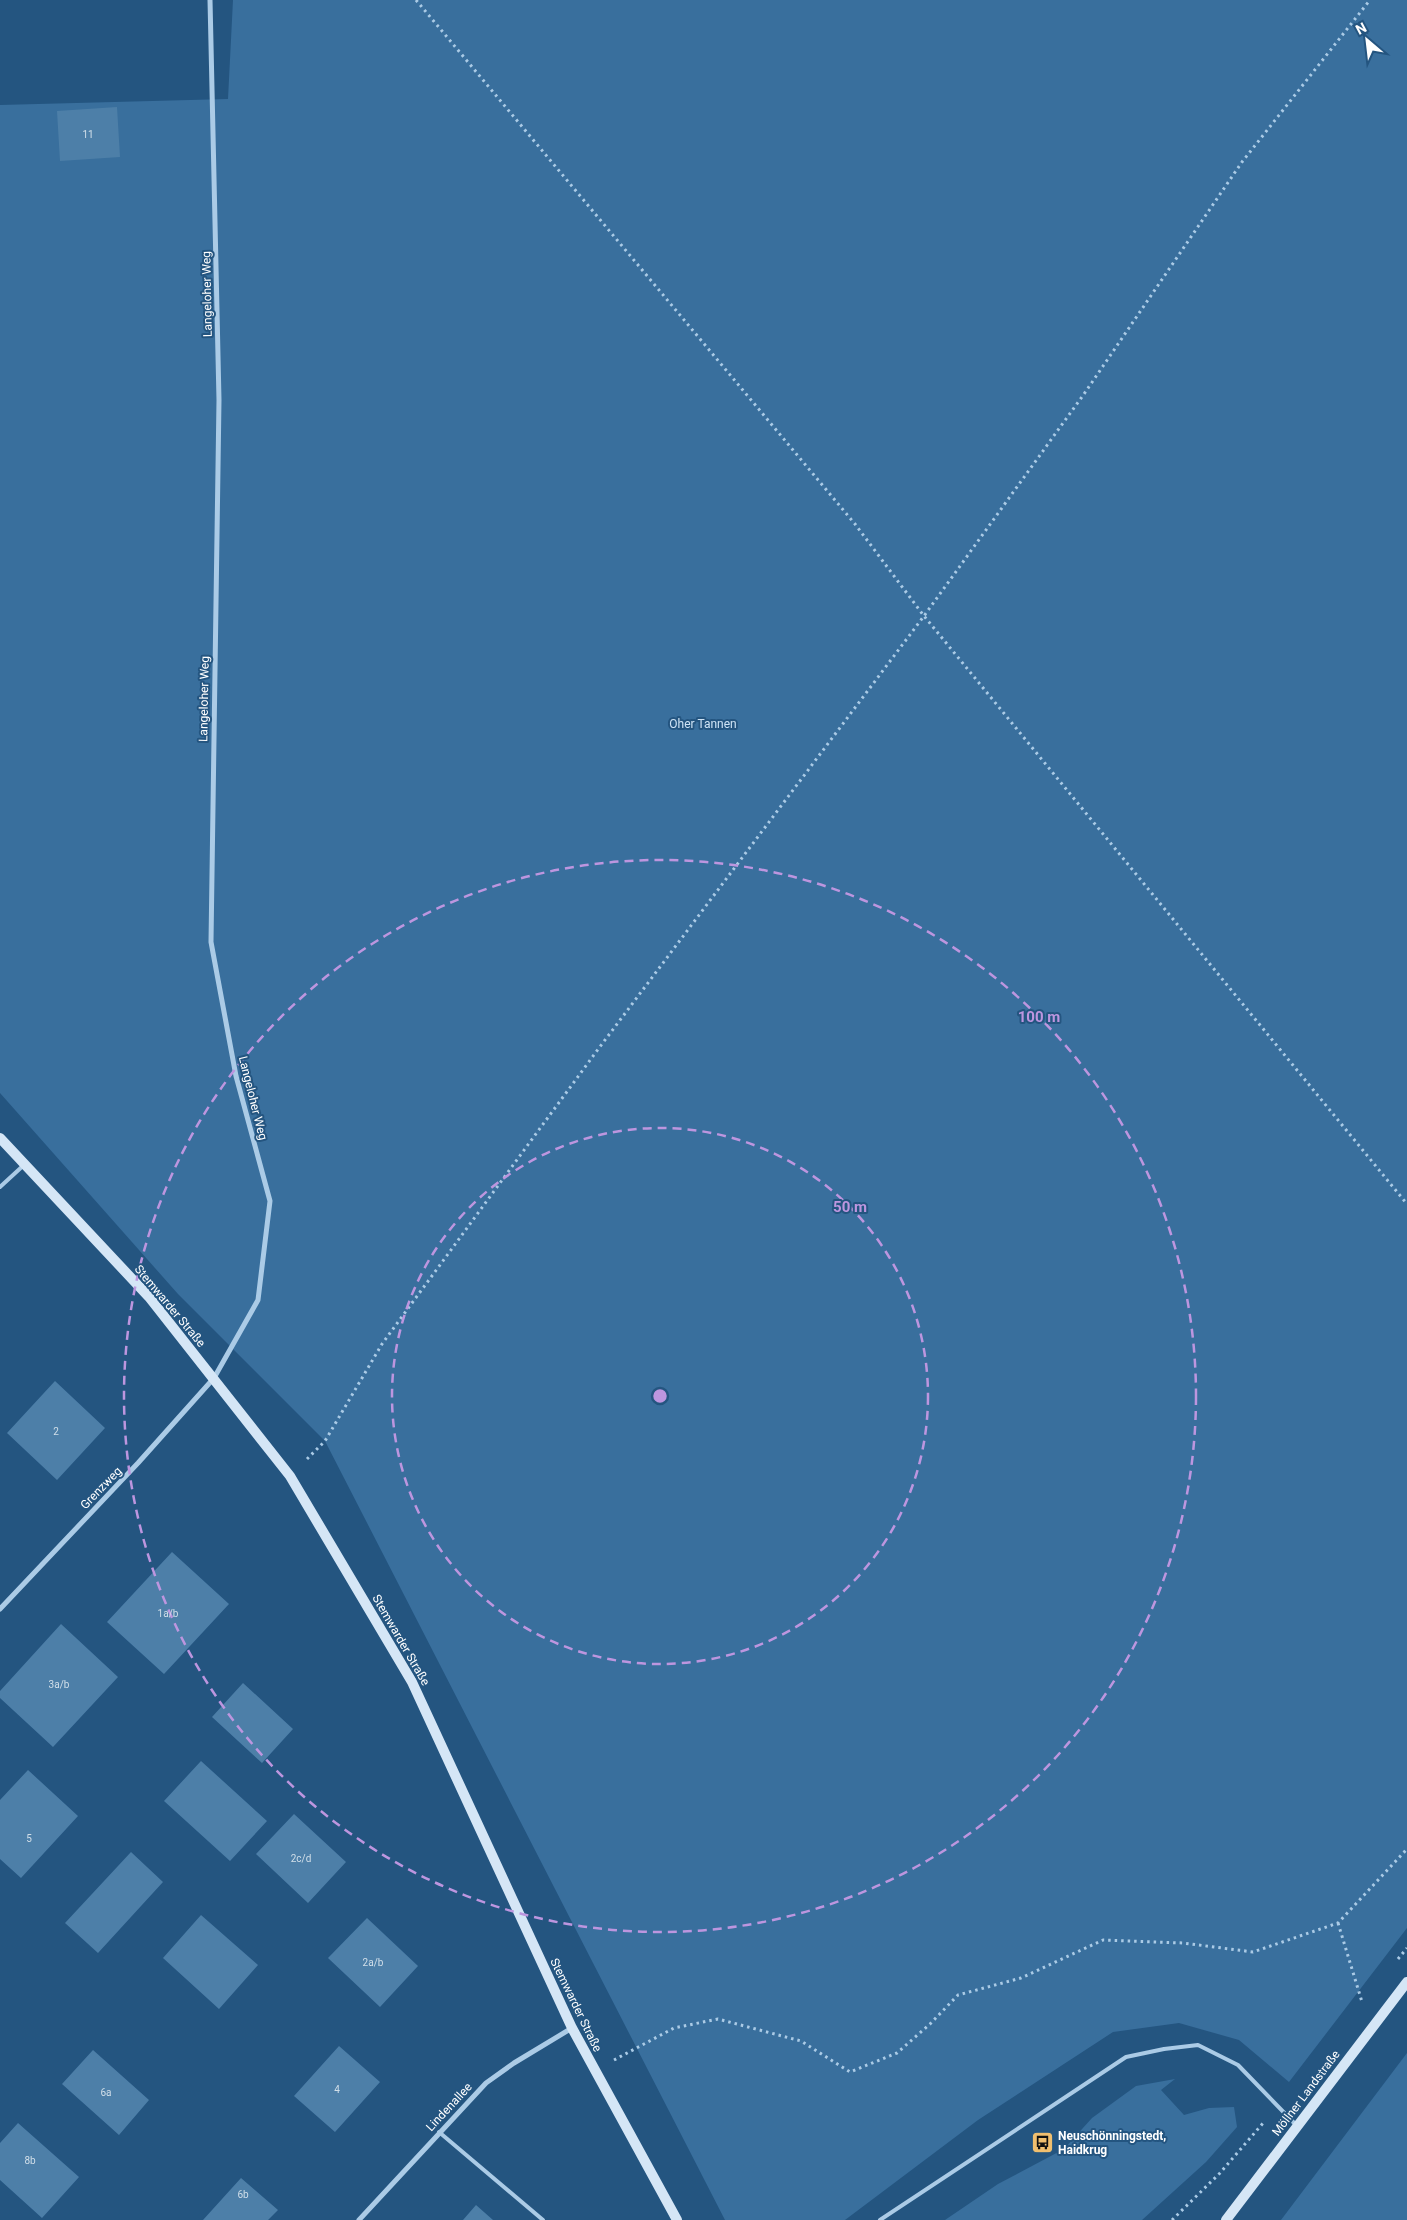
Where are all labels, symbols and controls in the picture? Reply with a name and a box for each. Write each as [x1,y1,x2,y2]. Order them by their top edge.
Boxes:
north arrow [1342,15,1392,65]
text: N [1353,19,1369,38]
house number: 11 [82,129,94,140]
street label: Langeloher Weg [199,251,215,337]
street label: Langeloher Weg [196,656,212,742]
park label: Oher Tannen [669,717,737,731]
text: 100 m [1018,1008,1060,1026]
street label: Langeloher Weg [236,1055,270,1141]
text: 50 m [833,1198,867,1216]
street label: Stemwarder Straße [132,1262,208,1350]
centre of rings [651,1387,669,1405]
house number: 2 [53,1426,59,1437]
street label: Grenzweg [77,1464,125,1512]
street label: Stemwarder Straße [369,1592,433,1688]
house number: 1a/b [158,1608,179,1619]
house number: 3a/b [49,1679,70,1690]
house number: 5 [26,1833,32,1844]
house number: 2c/d [291,1853,311,1864]
street label: Stemwarder Straße [547,1956,605,2054]
house number: 2a/b [363,1957,384,1968]
street label: Möllner Landstraße [1269,2047,1343,2139]
street label: Lindenallee [423,2080,475,2134]
house number: 4 [334,2084,340,2095]
house number: 6a [100,2087,112,2098]
place label: Neuschönningstedt, Haidkrug [1058,2129,1166,2157]
bus stop icon: Neuschönningstedt, Haidkrug [1030,2131,1054,2155]
house number: 8b [24,2155,36,2166]
house number: 6b [237,2189,249,2200]

